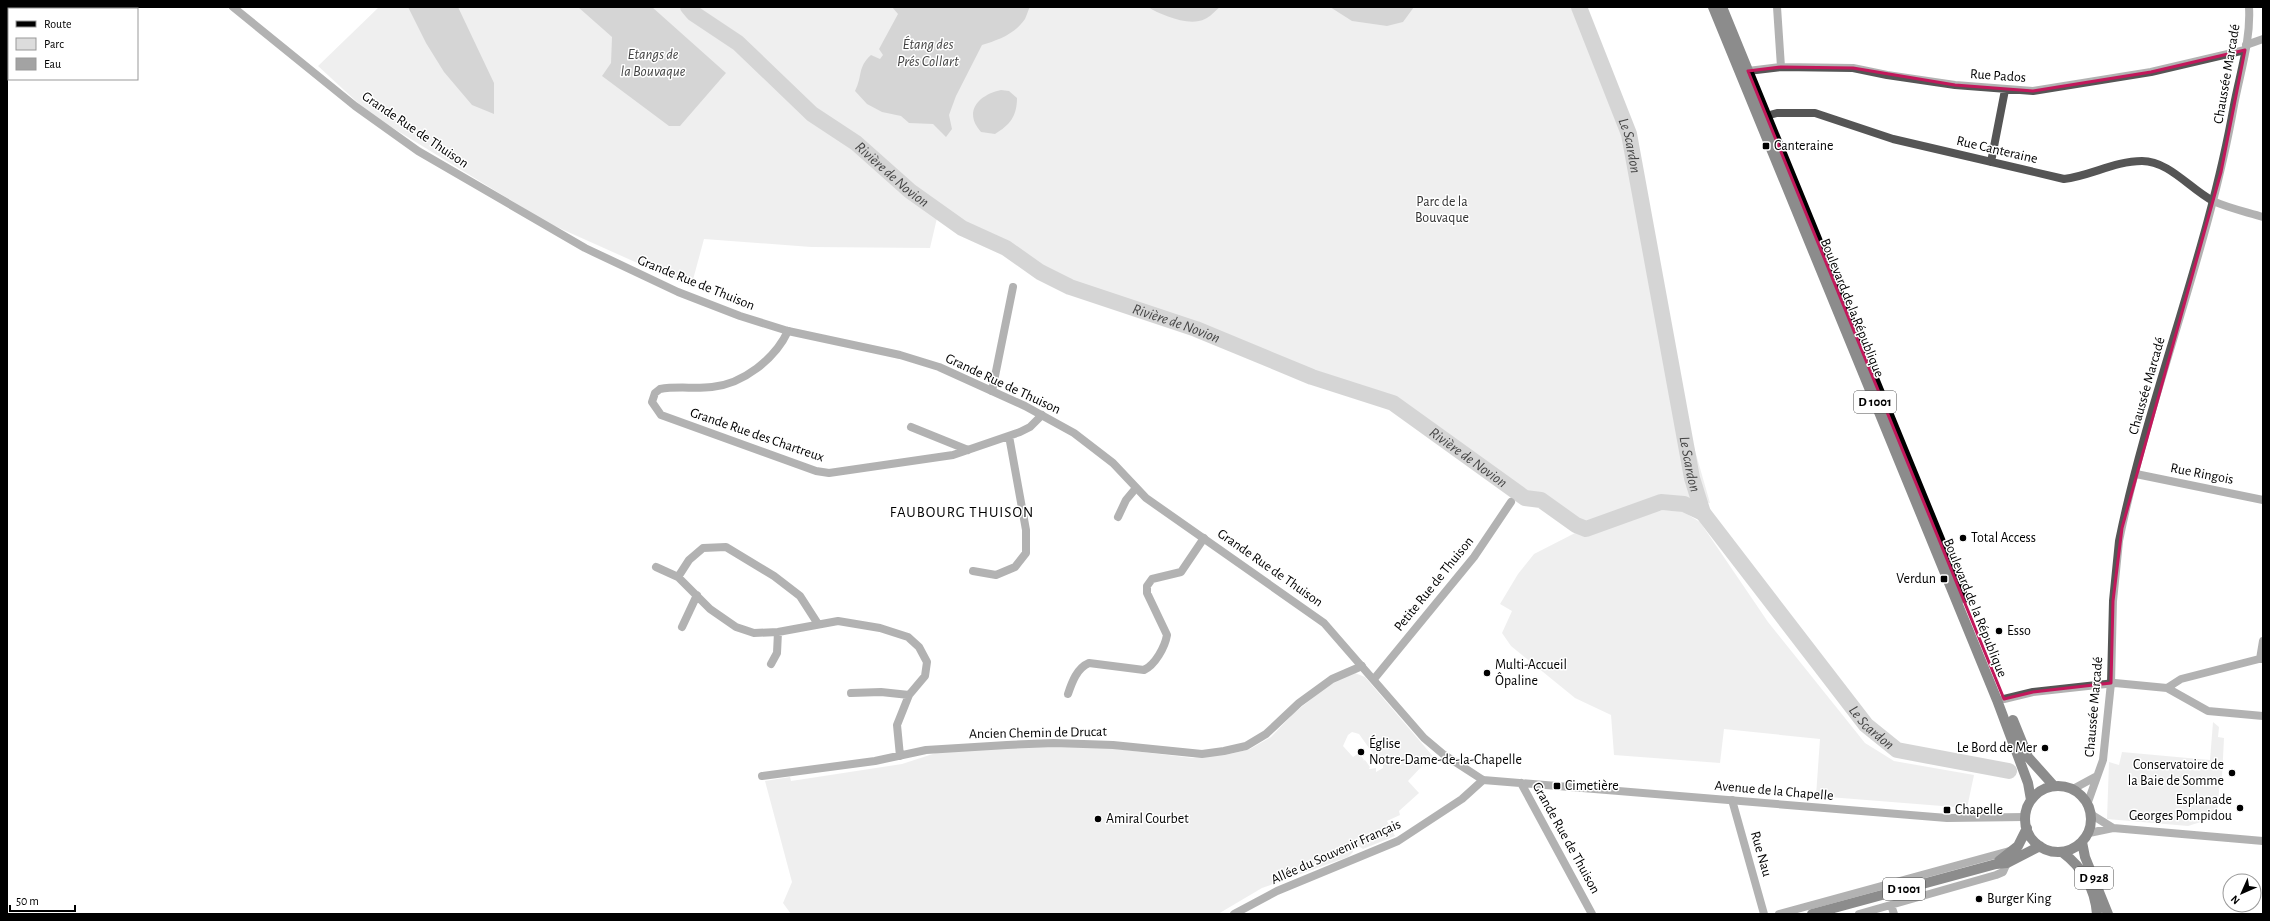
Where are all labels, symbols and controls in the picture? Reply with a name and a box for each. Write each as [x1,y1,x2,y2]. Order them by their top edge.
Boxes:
legend [8,8,138,80]
text: Route [44,18,71,30]
street label: Chaussée Marcadé [2211,23,2243,125]
water label: Étang des Prés Collart [897,35,959,69]
text: Parc [44,38,64,50]
water label: Etangs de la Bouvaque [620,47,686,79]
text: Eau [44,58,61,70]
street label: Rue Pados [1970,67,2026,85]
street label: Grande Rue de Thuison [359,89,471,171]
water label: Le Scardon [1616,116,1644,174]
street label: Rue Canteraine [1955,134,2039,166]
water label: Rivière de Novion [853,139,932,210]
place label: Canteraine [1774,139,1833,153]
marker: Canteraine [1761,141,1771,151]
park label: Parc de la Bouvaque [1415,195,1469,225]
street label: Boulevard de la République [1818,237,1886,379]
street label: Grande Rue de Thuison [635,253,757,313]
water label: Rivière de Novion [1131,301,1222,346]
street label: Chaussée Marcadé [2126,336,2168,436]
street label: Grande Rue de Thuison [943,351,1063,417]
road number: D 1001 [1854,391,1896,413]
street label: Grande Rue des Chartreux [688,405,826,465]
water label: Rivière de Novion [1427,424,1510,490]
water label: Le Scardon [1677,435,1703,494]
street label: Rue Ringois [2169,461,2235,487]
district label: FAUBOURG THUISON [890,505,1034,520]
street label: Grande Rue de Thuison [1215,526,1325,610]
place label: Total Access [1971,531,2036,545]
marker: Total Access [1958,533,1968,543]
street label: Petite Rue de Thuison [1392,534,1476,634]
street label: Boulevard de la République [1941,537,2009,679]
place label: Verdun [1896,572,1936,586]
marker: Verdun [1939,574,1949,584]
place label: Esso [2007,624,2031,638]
marker: Esso [1994,626,2004,636]
street label: Chaussée Marcadé [2083,656,2105,758]
place label: Multi-Accueil Ôpaline [1495,658,1567,688]
marker: Multi-Accueil Ôpaline [1482,668,1492,678]
water label: Le Scardon [1846,703,1897,752]
street label: Ancien Chemin de Drucat [969,725,1108,741]
place label: Église Notre-Dame-de-la-Chapelle [1369,734,1522,767]
place label: Le Bord de Mer [1957,741,2037,755]
marker: Le Bord de Mer [2040,743,2050,753]
marker: Église Notre-Dame-de-la-Chapelle [1356,747,1366,757]
place label: Conservatoire de la Baie de Somme [2128,758,2224,788]
marker: Conservatoire de la Baie de Somme [2227,768,2237,778]
place label: Cimetière [1565,779,1619,793]
street label: Avenue de la Chapelle [1714,779,1834,803]
street label: Grande Rue de Thuison [1530,780,1602,896]
marker: Cimetière [1552,781,1562,791]
place label: Esplanade Georges Pompidou [2129,793,2232,823]
place label: Chapelle [1955,803,2003,817]
marker: Esplanade Georges Pompidou [2235,803,2245,813]
marker: Chapelle [1942,805,1952,815]
place label: Amiral Courbet [1106,812,1189,826]
marker: Amiral Courbet [1093,814,1103,824]
street label: Allée du Souvenir Français [1269,817,1403,887]
street label: Rue Nau [1748,830,1774,878]
road number: D 928 [2075,867,2113,889]
north arrow [2222,873,2262,913]
road number: D 1001 [1883,878,1925,900]
scale bar [10,887,75,913]
place label: Burger King [1987,892,2051,906]
text: N [2229,893,2242,906]
marker: Burger King [1974,894,1984,904]
text: 50 m [16,895,39,907]

